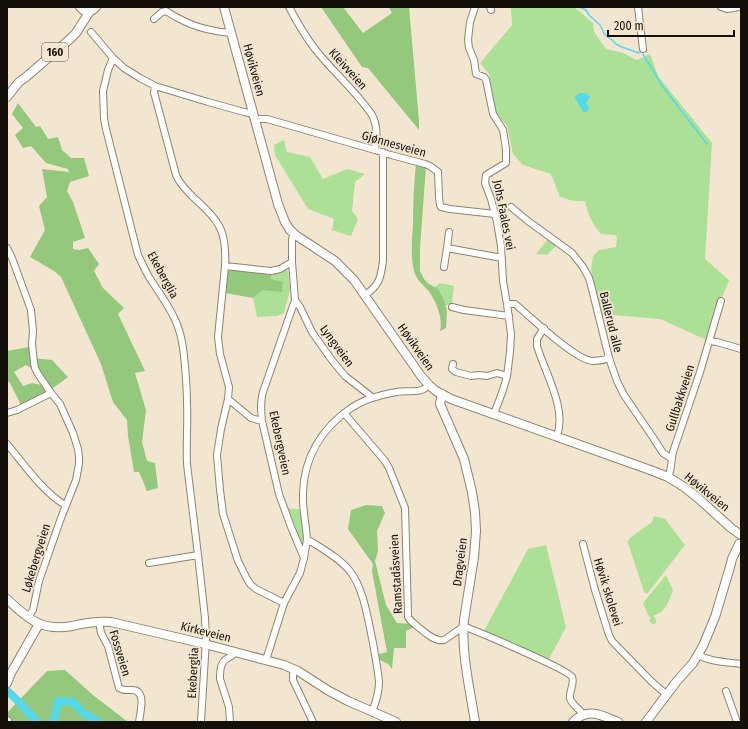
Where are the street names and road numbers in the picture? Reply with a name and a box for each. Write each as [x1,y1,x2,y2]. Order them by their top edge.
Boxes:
street label: Høvikveien [240,42,268,98]
road number: 160 [42,43,68,61]
street label: Kleivveien [326,46,370,92]
street label: Gjønnesveien [360,128,428,160]
street label: Johs Faales vei [490,179,518,251]
street label: Ekeberglia [144,249,182,301]
street label: Ballerud alle [597,290,625,354]
street label: Høvikveien [395,321,437,373]
street label: Lyngveien [317,322,357,370]
street label: Gullbakkveien [663,363,697,433]
street label: Ekebergveien [266,410,294,476]
street label: Høvikveien [682,470,732,514]
street label: Løkebergveien [19,522,53,594]
street label: Ramstadåsveien [387,534,405,614]
street label: Dragveien [450,537,470,587]
street label: Høvik skolevei [591,556,625,628]
street label: Kirkeveien [179,619,233,645]
street label: Fossveien [106,628,134,678]
street label: Ekeberglia [185,647,201,699]

